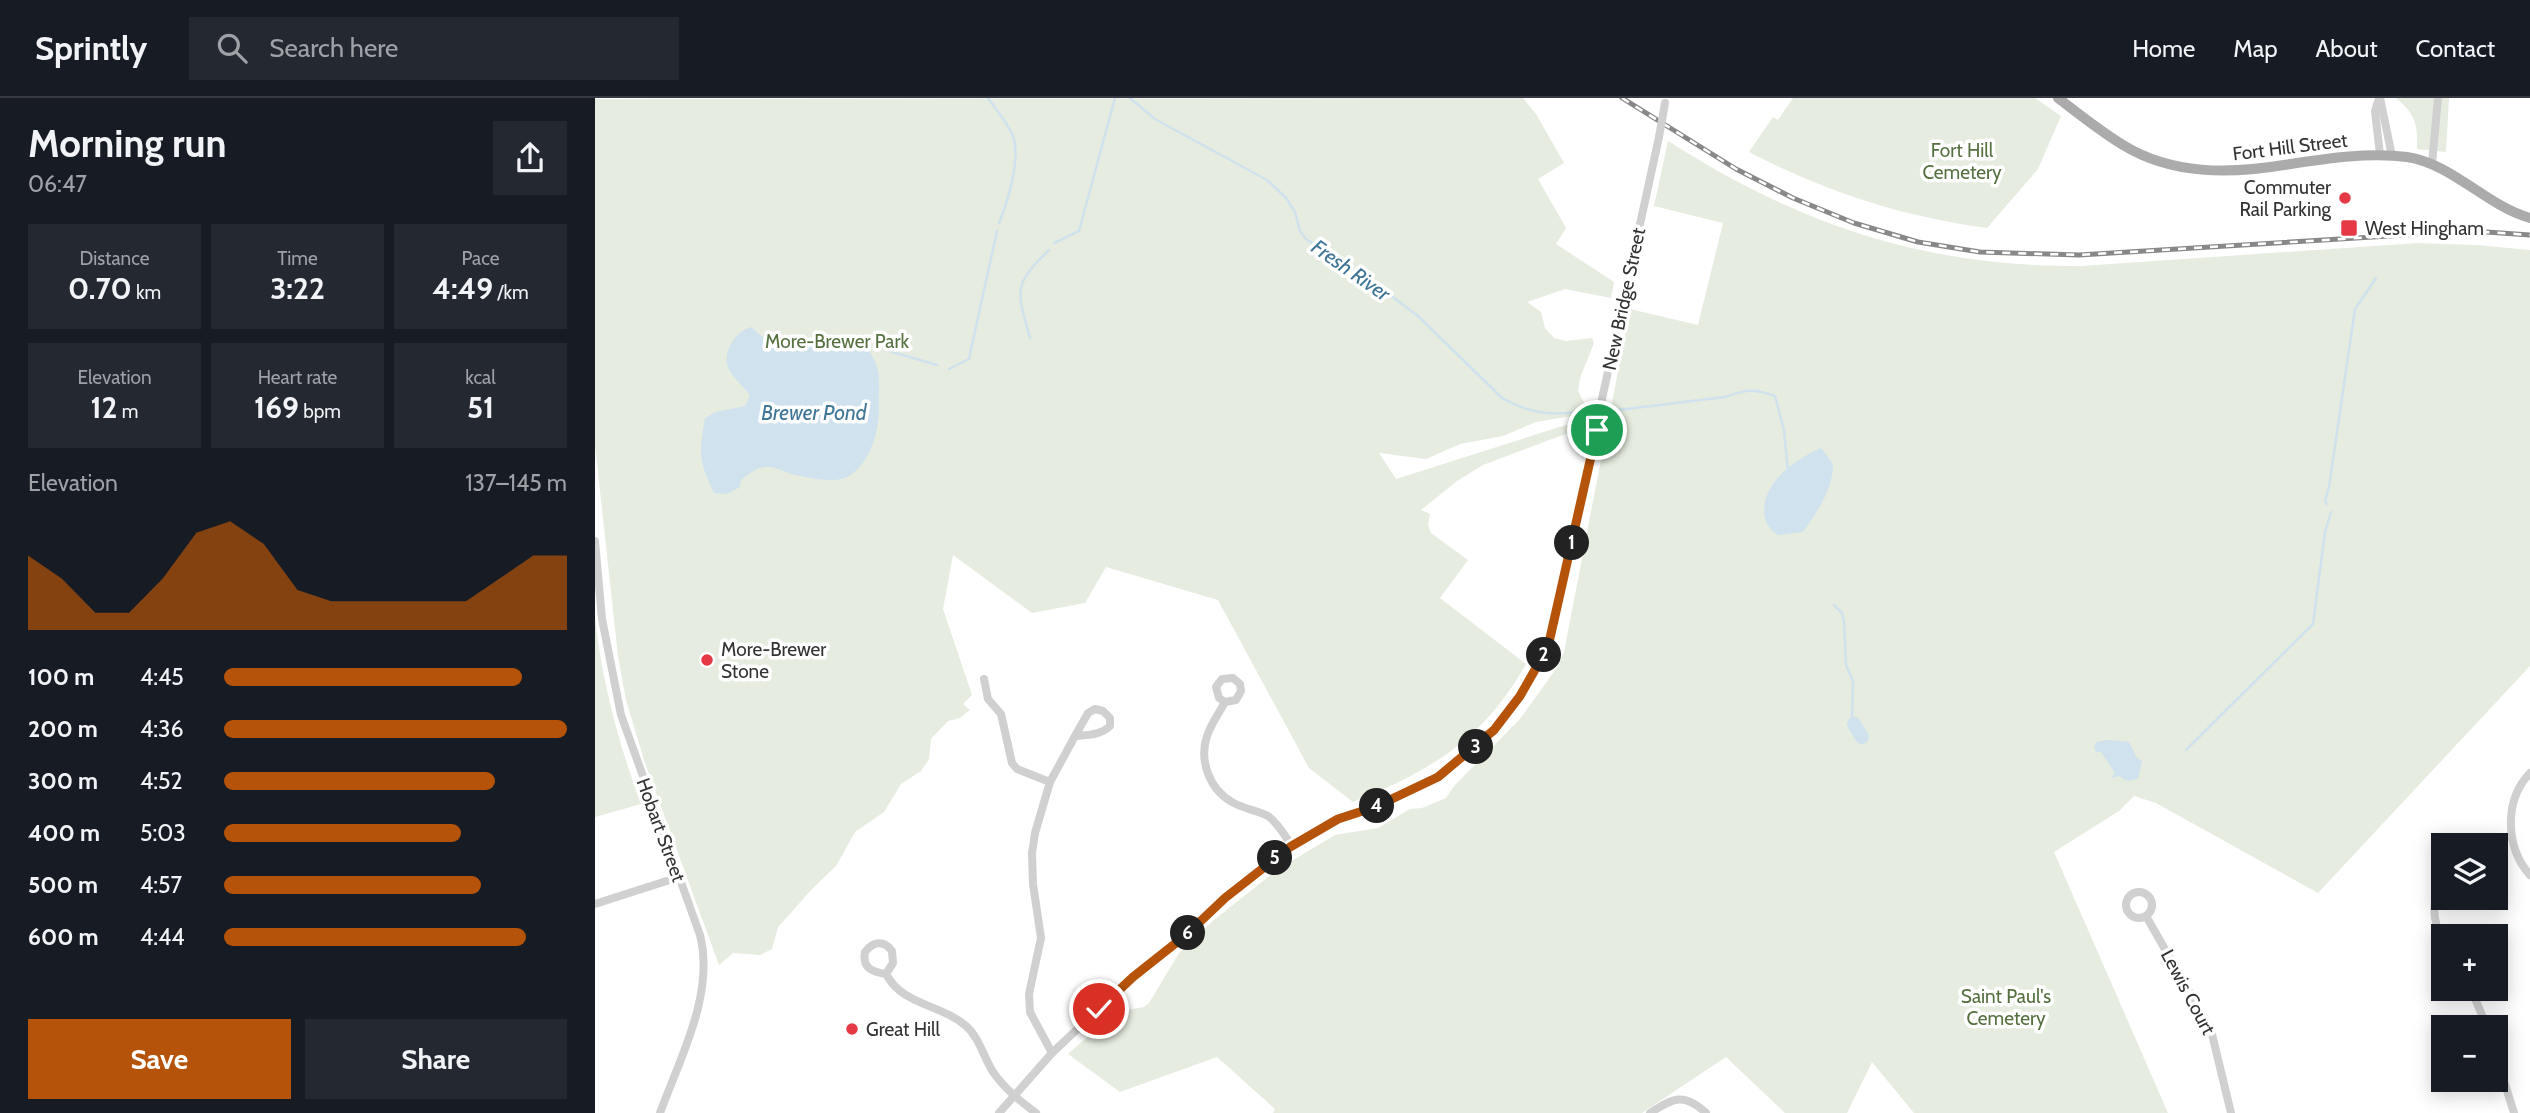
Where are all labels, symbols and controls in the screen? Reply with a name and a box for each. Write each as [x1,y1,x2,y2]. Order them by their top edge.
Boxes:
search box [189,17,679,80]
text: Sprintly [35,28,147,68]
icon: search [213,29,251,67]
text: Search here [269,32,398,64]
text: Home [2132,34,2195,63]
text: Map [2233,34,2278,63]
text: About [2316,34,2378,63]
text: Contact [2416,34,2495,63]
text: Morning run [28,120,227,167]
button: share [493,121,567,195]
street label: Fort Hill Street [2231,128,2349,165]
park label: Fort Hill Cemetery [1922,139,2002,184]
text: 06:47 [28,170,87,198]
place label: Commuter Rail Parking [2239,176,2332,221]
marker: Commuter Rail Parking [2337,190,2353,206]
place label: West Hingham [2365,217,2484,240]
marker: West Hingham [2339,218,2359,238]
street label: New Bridge Street [1598,225,1650,372]
water label: Fresh River [1307,234,1396,307]
text: Distance [80,247,149,270]
text: Time [277,247,318,270]
text: Pace [462,247,499,270]
text: 0.70 [68,270,132,307]
text: 3:22 [270,270,325,307]
text: 4:49 [432,270,493,307]
text: km [132,281,161,304]
text: /km [493,281,529,304]
park label: More-Brewer Park [765,330,909,353]
text: Elevation [77,366,152,389]
text: Heart rate [258,366,337,389]
text: kcal [465,366,496,389]
text: 12 [91,389,118,426]
text: 169 [254,389,299,426]
text: 51 [467,389,494,426]
text: m [118,400,138,423]
text: bpm [299,400,341,423]
water label: Brewer Pond [761,400,868,425]
pin [1567,400,1627,460]
icon: arrive [1578,411,1616,449]
text: Elevation [28,469,118,497]
text: 137–145 m [465,469,567,497]
pin: 1 [1555,526,1590,560]
text: 1 [1568,531,1575,554]
place label: More-Brewer Stone [721,638,826,683]
pin: 2 [1527,638,1562,672]
text: 2 [1538,643,1549,666]
marker: More-Brewer Stone [699,652,715,668]
text: 100 m [28,663,94,691]
text: 4:45 [140,663,184,691]
text: 200 m [28,715,98,743]
text: 4:36 [140,715,184,743]
pin: 3 [1459,730,1493,764]
text: 3 [1470,735,1481,758]
text: 300 m [28,767,98,795]
text: 4:52 [140,767,183,795]
street label: Hobart Street [632,775,691,886]
pin: 4 [1359,788,1395,824]
text: 4 [1371,794,1382,817]
text: 400 m [28,819,100,847]
text: 5:03 [140,819,186,847]
map controls [2431,833,2508,1092]
button: layers [2431,833,2508,910]
pin: 5 [1257,840,1293,876]
text: 5 [1269,846,1280,869]
text: 500 m [28,871,98,899]
text: 4:57 [140,871,182,899]
pin: 6 [1171,916,1205,950]
text: 6 [1182,921,1193,944]
text: 600 m [28,923,99,951]
text: 4:44 [140,923,185,951]
button: + [2431,924,2508,1001]
street label: Lewis Court [2156,945,2220,1039]
pin [1069,979,1129,1039]
park label: Saint Paul's Cemetery [1961,985,2051,1030]
icon: check [1080,990,1118,1028]
button: − [2431,1015,2508,1092]
place label: Great Hill [866,1018,941,1041]
button: Save [28,1019,291,1099]
button: Share [305,1019,567,1099]
marker: Great Hill [844,1021,860,1037]

